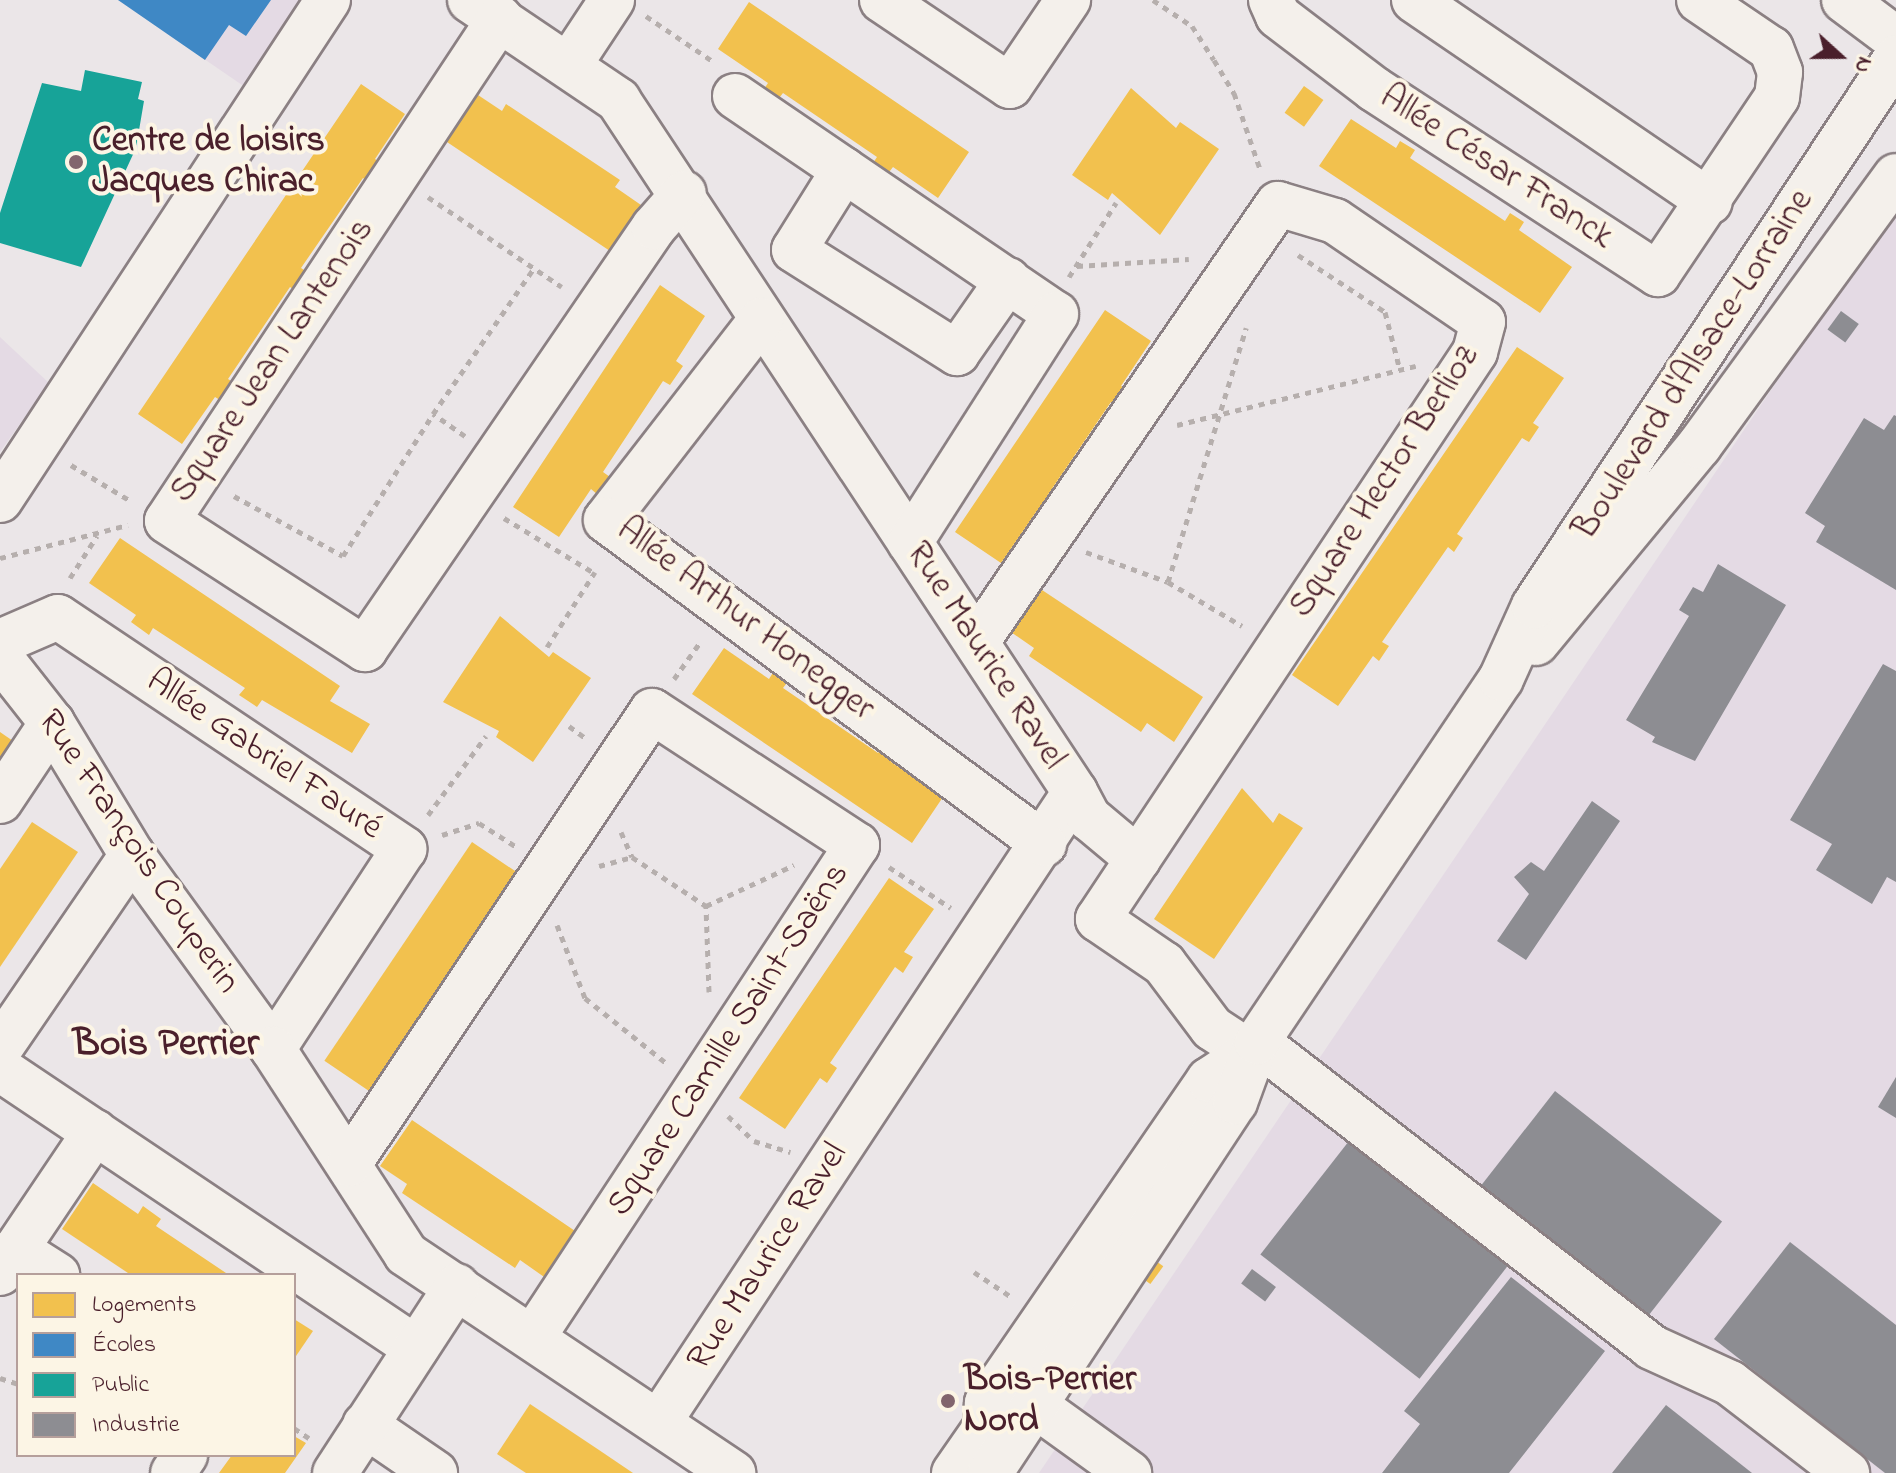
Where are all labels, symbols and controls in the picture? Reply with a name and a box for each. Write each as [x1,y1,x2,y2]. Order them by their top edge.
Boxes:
north arrow [1800,16,1880,96]
text: N [1845,52,1880,77]
street label: Allée César Franck [1371,76,1621,260]
place label: Centre de loisirs Jacques Chirac [92,119,325,204]
marker: Centre de loisirs Jacques Chirac [67,153,85,171]
street label: Boulevard d'Alsace-Lorraine [1564,182,1824,548]
street label: Square Jean Lantenois [162,210,384,512]
street label: Square Hector Berlioz [1281,338,1489,626]
street label: Allée Arthur Honegger [607,509,883,731]
street label: Rue Maurice Ravel [895,534,1075,778]
street label: Allée Gabriel Fauré [138,660,390,850]
street label: Rue François Couperin [27,702,249,1002]
street label: Square Camille Saint-Saëns [599,855,859,1225]
district label: Bois Perrier [73,1021,259,1069]
street label: Rue Maurice Ravel [678,1135,858,1379]
legend [16,1273,296,1457]
text: Logements [92,1288,196,1323]
text: Écoles [92,1328,156,1363]
place label: Bois-Perrier Nord [964,1358,1136,1443]
text: Public [92,1368,149,1403]
marker: Bois-Perrier Nord [939,1392,957,1410]
text: Industrie [92,1408,179,1443]

